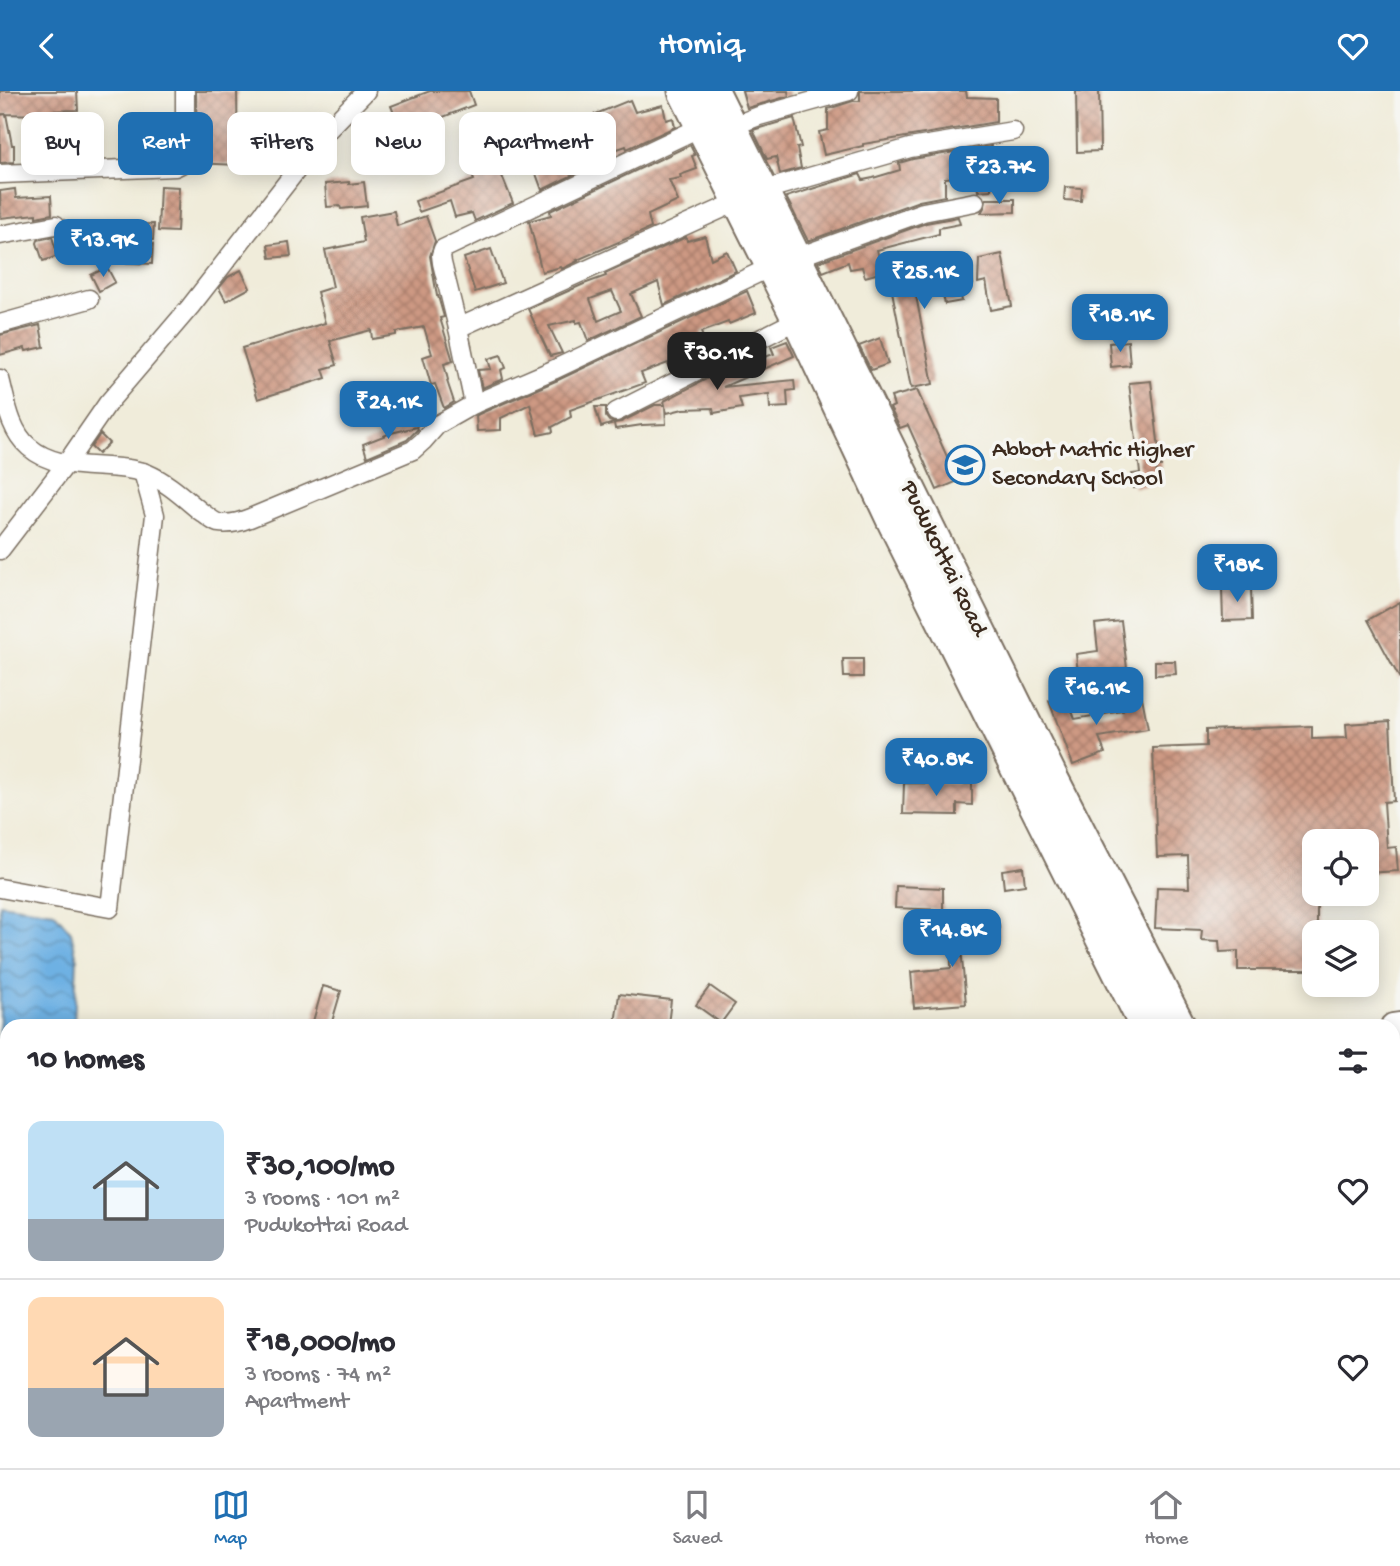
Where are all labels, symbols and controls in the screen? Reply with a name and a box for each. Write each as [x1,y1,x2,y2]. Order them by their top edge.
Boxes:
icon: back [28,27,66,65]
text: Homiq [658,27,742,65]
icon: heart [1334,27,1372,65]
chip: Buy [21,112,104,175]
chip: Rent [118,112,213,175]
chip: Filters [227,112,337,175]
chip: New [351,112,445,175]
chip: Apartment [459,112,616,175]
pin: ₹23.7K [942,146,1056,206]
text: ₹23.7K [965,155,1033,182]
pin: ₹13.9K [46,219,160,279]
text: ₹13.9K [70,228,136,255]
pin: ₹25.1K [867,251,981,311]
text: ₹25.1K [891,260,957,287]
pin: ₹18.1K [1063,295,1177,354]
text: ₹18.1K [1088,303,1152,330]
pin: ₹30.1K [660,333,774,392]
text: ₹30.1K [683,341,751,368]
pin: ₹24.1K [331,381,445,441]
text: ₹24.1K [356,390,420,417]
place label: Abbot Matric Higher Secondary School [992,437,1196,494]
school or university icon: Abbot Matric Higher Secondary School [944,444,986,486]
street label: Pudukottai Road [892,476,994,643]
pin: ₹18K [1196,545,1278,604]
text: ₹18K [1213,553,1261,580]
pin: ₹16.1K [1039,667,1153,727]
text: ₹16.1K [1064,676,1128,703]
pin: ₹40.8K [879,739,993,798]
text: ₹40.8K [901,747,971,774]
map controls [1302,829,1379,997]
button: locate [1302,829,1379,906]
pin: ₹14.8K [895,909,1009,969]
text: ₹14.8K [919,918,985,945]
button: layers [1302,920,1379,997]
icon: filters [1334,1042,1372,1080]
text: 10 homes [28,1044,144,1079]
icon: home [84,1149,168,1233]
text: ₹30,100/mo [245,1151,394,1186]
icon: heart [1334,1172,1372,1210]
text: 3 rooms · 101 m² [245,1186,400,1213]
text: Pudukottai Road [245,1213,407,1240]
icon: home [84,1325,168,1409]
text: ₹18,000/mo [245,1327,395,1362]
icon: heart [1334,1348,1372,1386]
text: 3 rooms · 74 m² [245,1362,391,1389]
text: Apartment [245,1389,349,1416]
tab: Map [212,1486,250,1551]
tab: Saved [673,1486,721,1551]
tab: Home [1144,1486,1188,1551]

